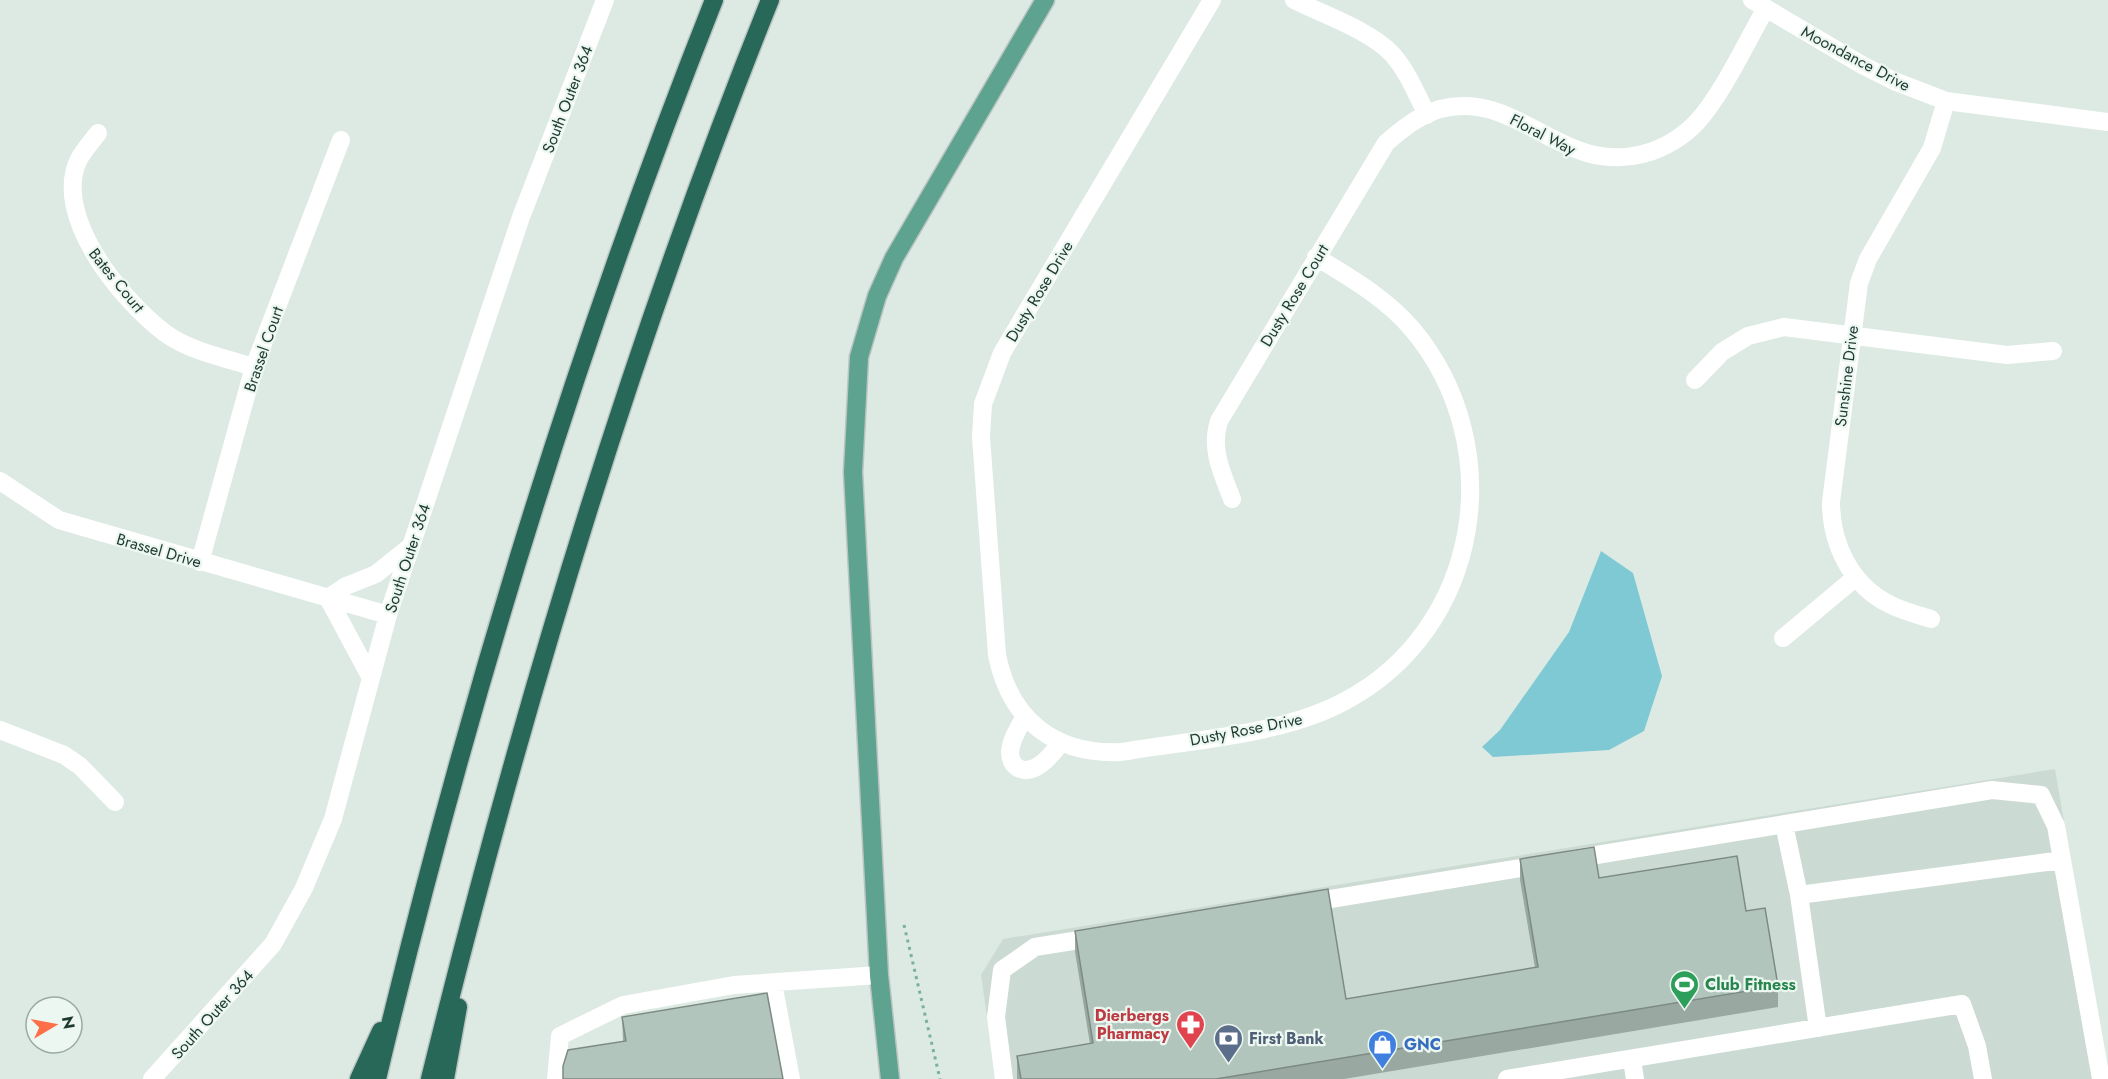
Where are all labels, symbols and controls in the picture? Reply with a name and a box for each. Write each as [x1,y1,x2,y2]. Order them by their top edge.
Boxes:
street label: Moondance Drive [1797,20,1914,97]
street label: South Outer 364 [536,42,599,156]
street label: Floral Way [1506,108,1580,161]
street label: Dusty Rose Drive [1000,236,1079,346]
street label: Dusty Rose Court [1255,239,1334,351]
street label: Bates Court [83,243,150,318]
street label: Brassel Court [238,303,289,395]
street label: Sunshine Drive [1829,324,1864,428]
street label: South Outer 364 [379,501,436,616]
street label: Brassel Drive [114,527,204,574]
street label: Dusty Rose Drive [1188,707,1304,752]
street label: South Outer 364 [166,964,259,1064]
sports icon: Club Fitness [1668,968,1700,1010]
place label: Club Fitness [1705,973,1796,996]
north arrow [24,995,84,1055]
place label: Dierbergs Pharmacy [1095,1004,1170,1045]
pharmacy icon: Dierbergs Pharmacy [1174,1008,1206,1050]
text: N [56,1014,81,1031]
bank icon: First Bank [1212,1022,1244,1064]
place label: First Bank [1249,1027,1324,1050]
shop icon: GNC [1367,1028,1399,1070]
place label: GNC [1404,1033,1441,1056]

